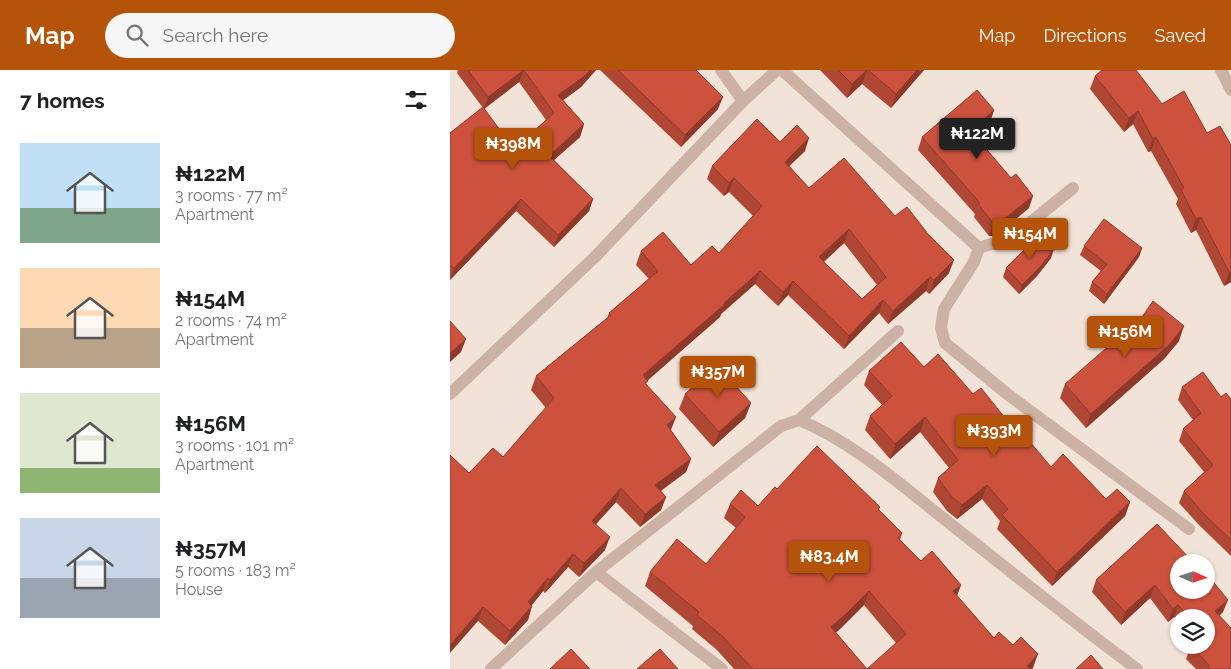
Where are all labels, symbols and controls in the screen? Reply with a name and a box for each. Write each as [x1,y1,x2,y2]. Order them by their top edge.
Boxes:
search box [105,13,455,58]
text: Map [25,21,75,50]
icon: search [123,21,151,49]
text: Search here [163,24,268,46]
text: Map [979,25,1015,46]
text: Directions [1043,25,1127,46]
text: Saved [1155,25,1206,46]
icon: filters [402,86,430,114]
text: 7 homes [20,88,105,113]
pin: ₦122M [942,118,1012,160]
text: ₦122M [950,124,1004,143]
pin: ₦398M [478,128,548,170]
text: ₦398M [485,134,541,153]
text: ₦122M [175,161,245,186]
icon: home [60,163,120,223]
text: 3 rooms · 77 m² [175,186,288,205]
text: Apartment [175,205,254,224]
pin: ₦154M [995,218,1065,260]
text: ₦154M [1003,224,1057,243]
text: ₦154M [175,286,245,311]
icon: home [60,288,120,348]
text: 2 rooms · 74 m² [175,311,287,330]
pin: ₦156M [1090,316,1160,358]
text: ₦156M [1098,322,1152,341]
text: Apartment [175,330,254,349]
pin: ₦357M [683,356,753,398]
text: ₦357M [691,362,745,381]
text: ₦156M [175,411,246,436]
icon: home [60,413,120,473]
pin: ₦393M [959,414,1029,457]
text: ₦393M [967,421,1021,440]
text: 3 rooms · 101 m² [175,436,294,455]
text: Apartment [175,455,254,474]
text: ₦357M [175,536,246,561]
icon: home [60,538,120,598]
pin: ₦83.4M [788,540,870,583]
text: ₦83.4M [800,547,858,566]
north arrow [1170,554,1215,599]
map controls [1170,554,1215,654]
text: 5 rooms · 183 m² [175,561,296,580]
text: House [175,580,223,599]
button: layers [1170,609,1215,654]

